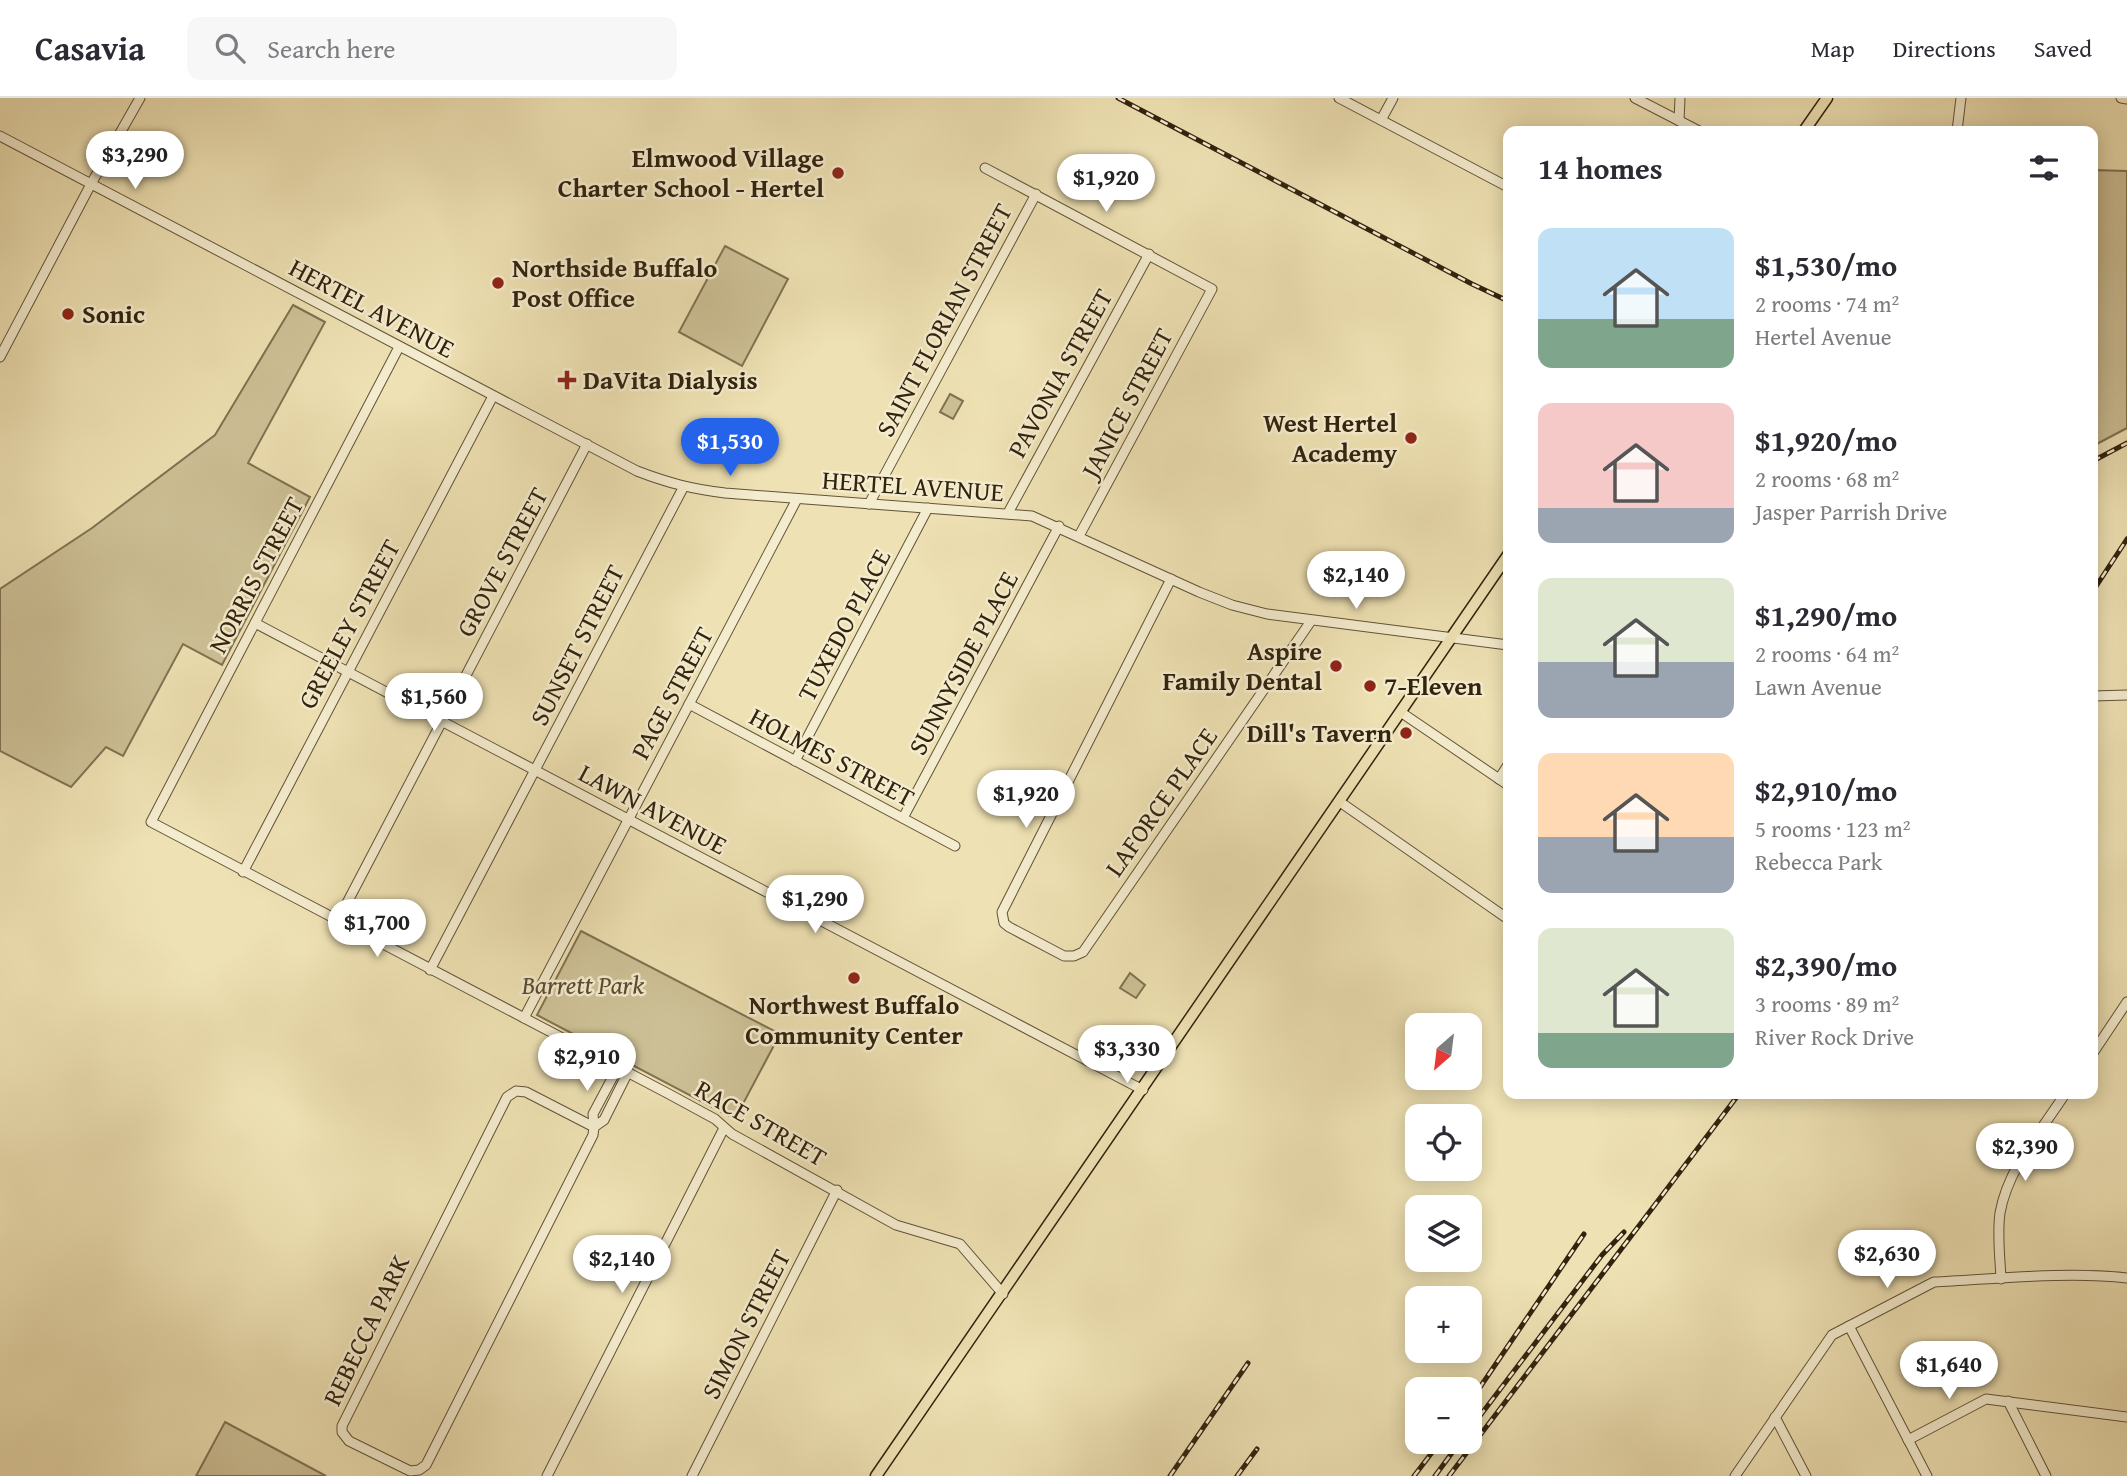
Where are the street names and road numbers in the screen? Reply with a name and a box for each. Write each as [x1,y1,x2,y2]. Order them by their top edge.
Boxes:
street label: SAINT FLORIAN STREET [865,196,1022,443]
street label: HERTEL AVENUE [283,248,462,368]
street label: PAVONIA STREET [997,281,1122,464]
street label: JANICE STREET [1069,320,1183,487]
street label: HERTEL AVENUE [821,460,1005,511]
street label: GROVE STREET [446,480,558,643]
street label: NORRIS STREET [198,489,313,660]
street label: GREELEY STREET [287,532,410,715]
street label: TUXEDO PLACE [787,542,900,708]
street label: SUNSET STREET [519,557,634,732]
street label: SUNNYSIDE PLACE [898,564,1028,762]
street label: PAGE STREET [620,619,723,766]
street label: HOLMES STREET [743,697,922,817]
street label: LAFORCE PLACE [1095,719,1227,884]
street label: LAWN AVENUE [572,753,734,864]
street label: RACE STREET [688,1069,835,1176]
street label: SIMON STREET [691,1242,800,1406]
street label: REBECCA PARK [312,1247,419,1412]

